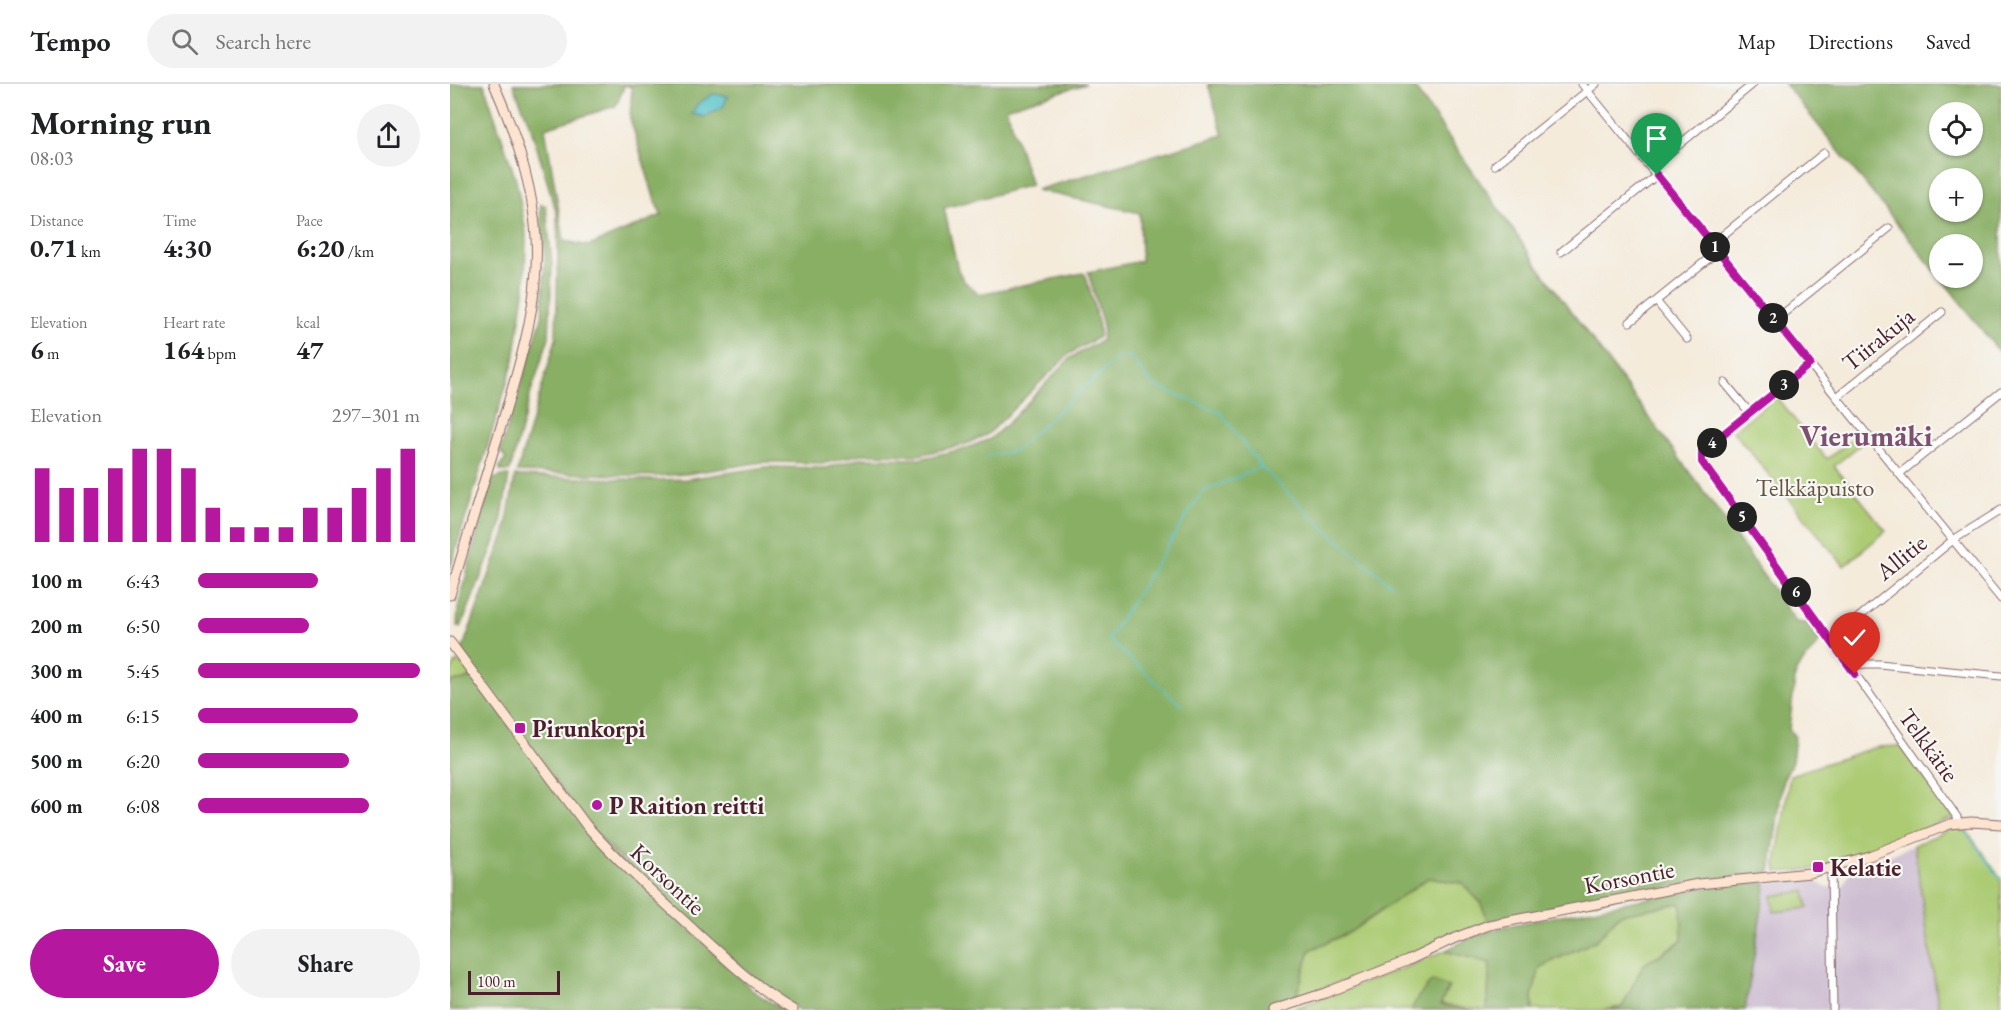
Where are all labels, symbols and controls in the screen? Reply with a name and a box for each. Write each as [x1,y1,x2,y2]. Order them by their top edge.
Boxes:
search box [147,14,567,68]
text: Tempo [30,23,111,59]
icon: search [168,25,201,58]
text: Search here [216,27,311,56]
text: Map [1738,28,1775,55]
text: Directions [1808,28,1893,55]
text: Saved [1926,28,1971,55]
text: Morning run [30,101,212,144]
map controls [1929,102,1983,288]
button: locate [1929,102,1983,156]
button: share [357,104,420,167]
pin [1631,113,1682,175]
icon: arrive [1640,122,1673,155]
text: 08:03 [30,145,73,171]
button: + [1929,168,1983,222]
text: Distance [30,210,83,231]
text: Time [163,210,196,231]
text: Pace [296,210,323,231]
text: 0.71 [30,231,78,265]
text: 4:30 [163,231,212,265]
text: 6:20 [296,231,345,265]
pin: 1 [1700,232,1730,262]
button: − [1929,234,1983,288]
text: 1 [1711,236,1719,257]
text: km [78,241,101,262]
text: /km [345,241,374,262]
street label: Tiirakuja [1835,300,1921,378]
pin: 2 [1758,303,1788,333]
text: 2 [1769,307,1777,328]
text: Elevation [30,312,88,333]
text: Heart rate [163,312,225,333]
text: kcal [296,312,320,333]
text: 6 [30,333,44,367]
text: 164 [163,333,204,367]
text: 47 [296,333,324,367]
text: m [44,343,59,364]
text: bpm [204,343,236,364]
pin: 3 [1769,370,1799,400]
text: 3 [1780,374,1788,395]
text: Elevation [30,402,102,428]
text: 297–301 m [332,402,420,428]
district label: Vierumäki [1799,416,1933,455]
pin: 4 [1697,428,1727,458]
text: 4 [1708,432,1716,453]
park label: Telkkäpuisto [1756,472,1875,503]
pin: 5 [1727,502,1757,532]
text: 5 [1738,506,1746,527]
street label: Allitie [1868,527,1933,588]
text: 100 m [30,568,83,594]
text: 6:43 [126,568,160,594]
pin: 6 [1781,577,1811,607]
text: 6 [1792,581,1800,602]
pin [1829,612,1880,674]
text: 200 m [30,613,83,639]
text: 6:50 [126,613,160,639]
icon: check [1838,621,1871,654]
text: 300 m [30,658,83,684]
text: 5:45 [126,658,160,684]
street label: Telkkätie [1892,702,1966,788]
text: 400 m [30,703,83,729]
text: 6:15 [126,703,160,729]
place label: Pirunkorpi [532,713,645,744]
marker: Pirunkorpi [513,721,527,735]
text: 500 m [30,748,83,774]
text: 6:20 [126,748,160,774]
place label: P Raition reitti [609,790,764,821]
text: 600 m [30,793,83,819]
text: 6:08 [126,793,160,819]
marker: P Raition reitti [590,798,604,812]
street label: Korsontie [624,837,712,921]
place label: Kelatie [1830,852,1901,883]
street label: Korsontie [1581,853,1677,901]
marker: Kelatie [1811,860,1825,874]
button: Save [30,929,219,998]
button: Share [231,929,420,998]
scale bar [468,968,560,996]
text: 100 m [477,971,516,992]

